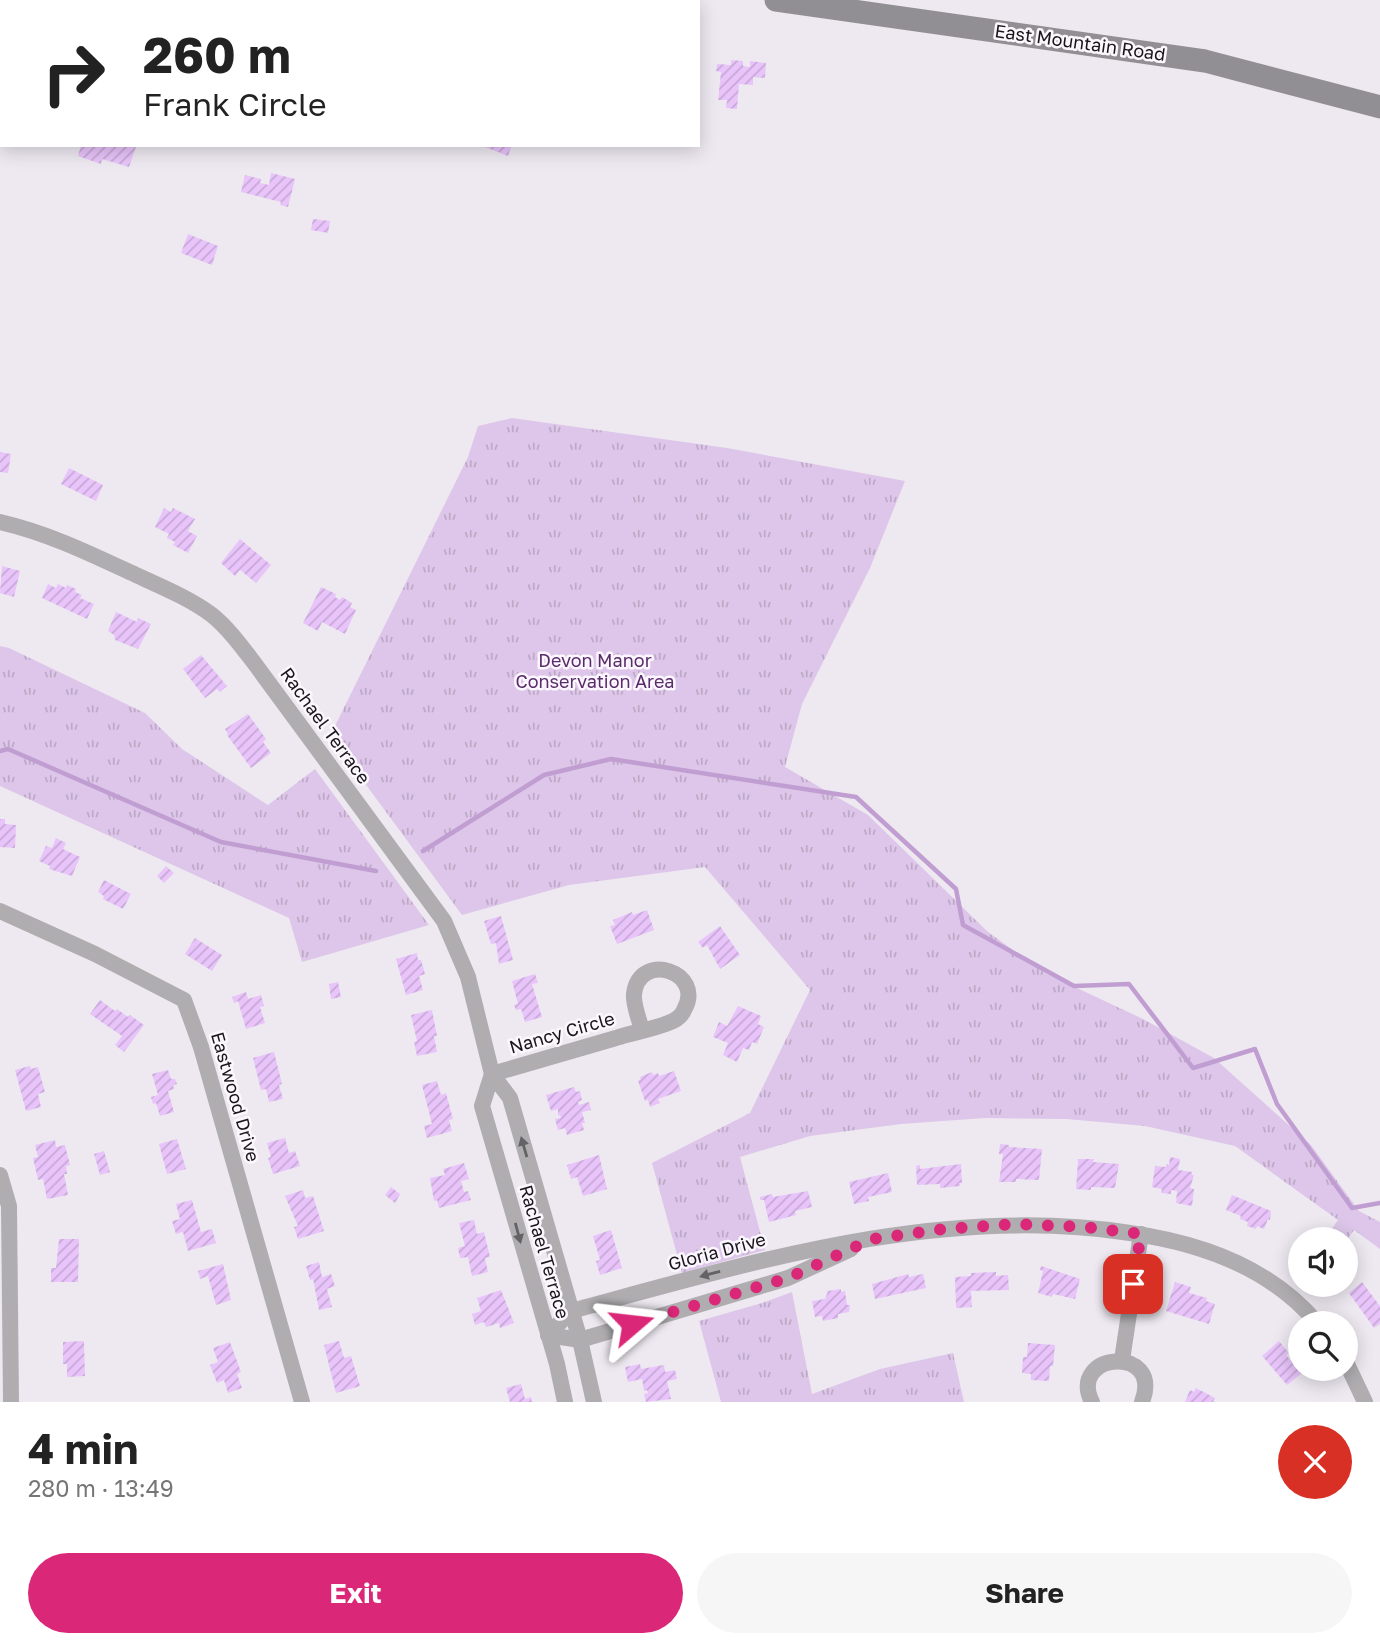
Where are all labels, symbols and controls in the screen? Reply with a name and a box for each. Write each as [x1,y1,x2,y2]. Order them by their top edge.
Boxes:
street label: East Mountain Road [993,19,1167,65]
text: 260 m [143,25,291,84]
icon: right [28,28,119,119]
text: Frank Circle [143,85,326,123]
park label: Devon Manor Conservation Area [515,649,675,692]
street label: Rachael Terrace [276,663,375,788]
street label: Nancy Circle [506,1006,617,1058]
street label: Eastwood Drive [207,1029,265,1164]
one-way arrow [518,1136,529,1158]
street label: Rachael Terrace [515,1182,575,1321]
one-way arrow [513,1222,524,1244]
street label: Gloria Drive [666,1227,768,1275]
map controls [1288,1227,1358,1381]
button: sound [1288,1227,1358,1297]
pin [1103,1254,1163,1314]
icon: arrive [1114,1265,1152,1303]
one-way arrow [699,1269,721,1280]
position arrow [595,1287,669,1361]
button: search [1288,1311,1358,1381]
text: 4 min [28,1423,138,1473]
button: close [1278,1425,1352,1499]
text: 280 m · 13:49 [28,1474,174,1502]
button: Exit [28,1553,683,1633]
button: Share [697,1553,1352,1633]

